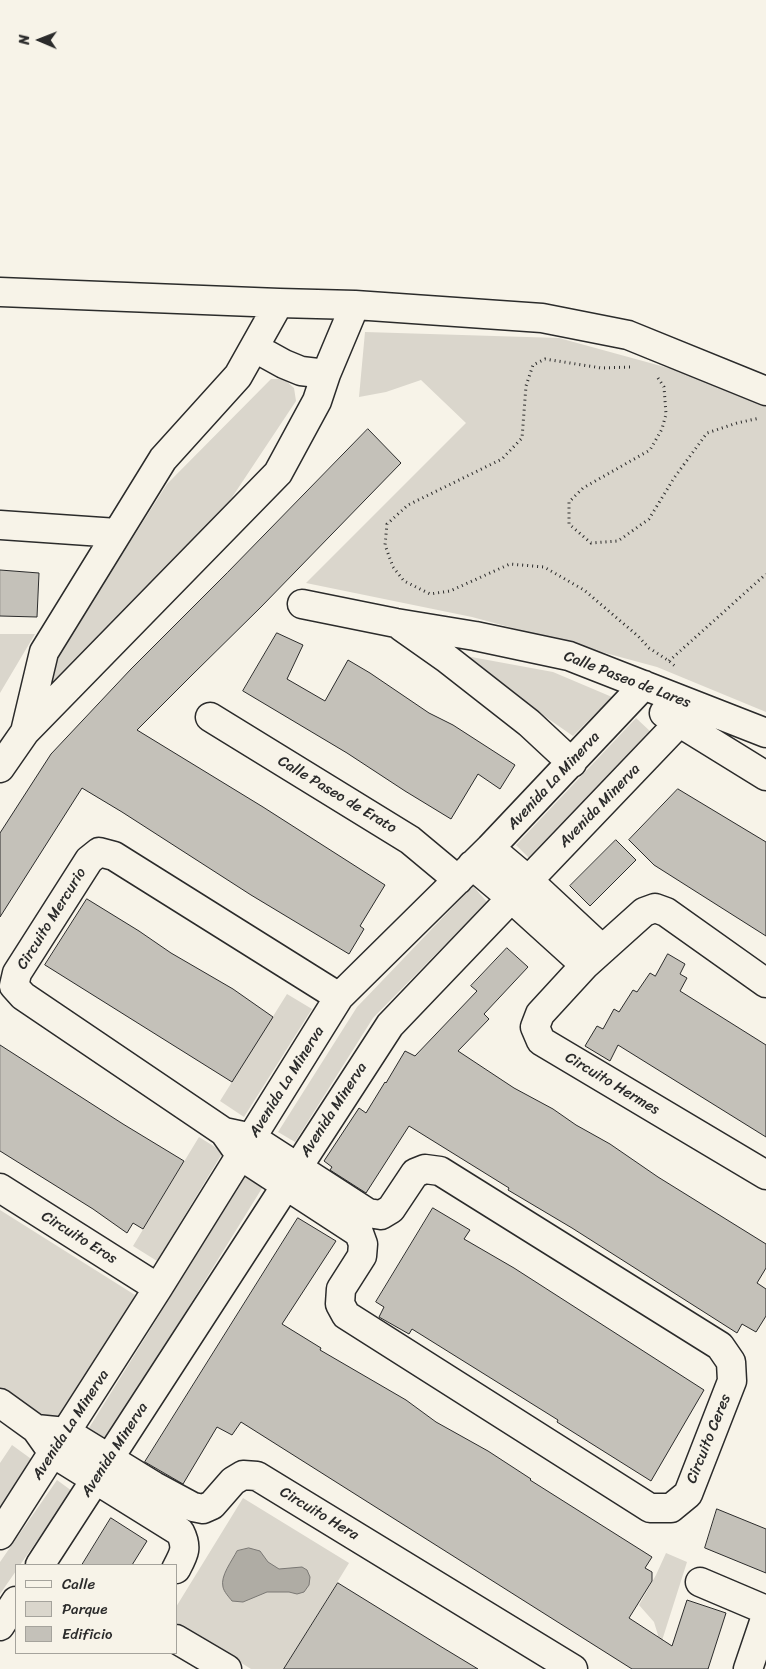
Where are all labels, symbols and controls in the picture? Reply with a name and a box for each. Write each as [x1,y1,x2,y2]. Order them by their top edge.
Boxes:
north arrow [15,15,65,65]
text: N [12,35,37,45]
street label: Calle Paseo de Lares [561,648,693,712]
street label: Avenida La Minerva [504,728,604,834]
street label: Calle Paseo de Erato [274,752,400,838]
street label: Avenida Minerva [556,761,644,851]
street label: Circuito Mercurio [14,865,90,973]
street label: Avenida La Minerva [246,1023,328,1141]
street label: Circuito Hermes [562,1049,662,1119]
street label: Avenida Minerva [297,1059,371,1161]
street label: Circuito Eros [38,1208,120,1268]
street label: Avenida La Minerva [29,1367,113,1483]
street label: Circuito Ceres [683,1392,735,1486]
street label: Avenida Minerva [78,1399,152,1501]
street label: Circuito Hera [276,1483,362,1545]
legend [15,1564,178,1654]
text: Calle [62,1571,95,1597]
text: Parque [62,1596,107,1622]
text: Edificio [62,1621,113,1647]

